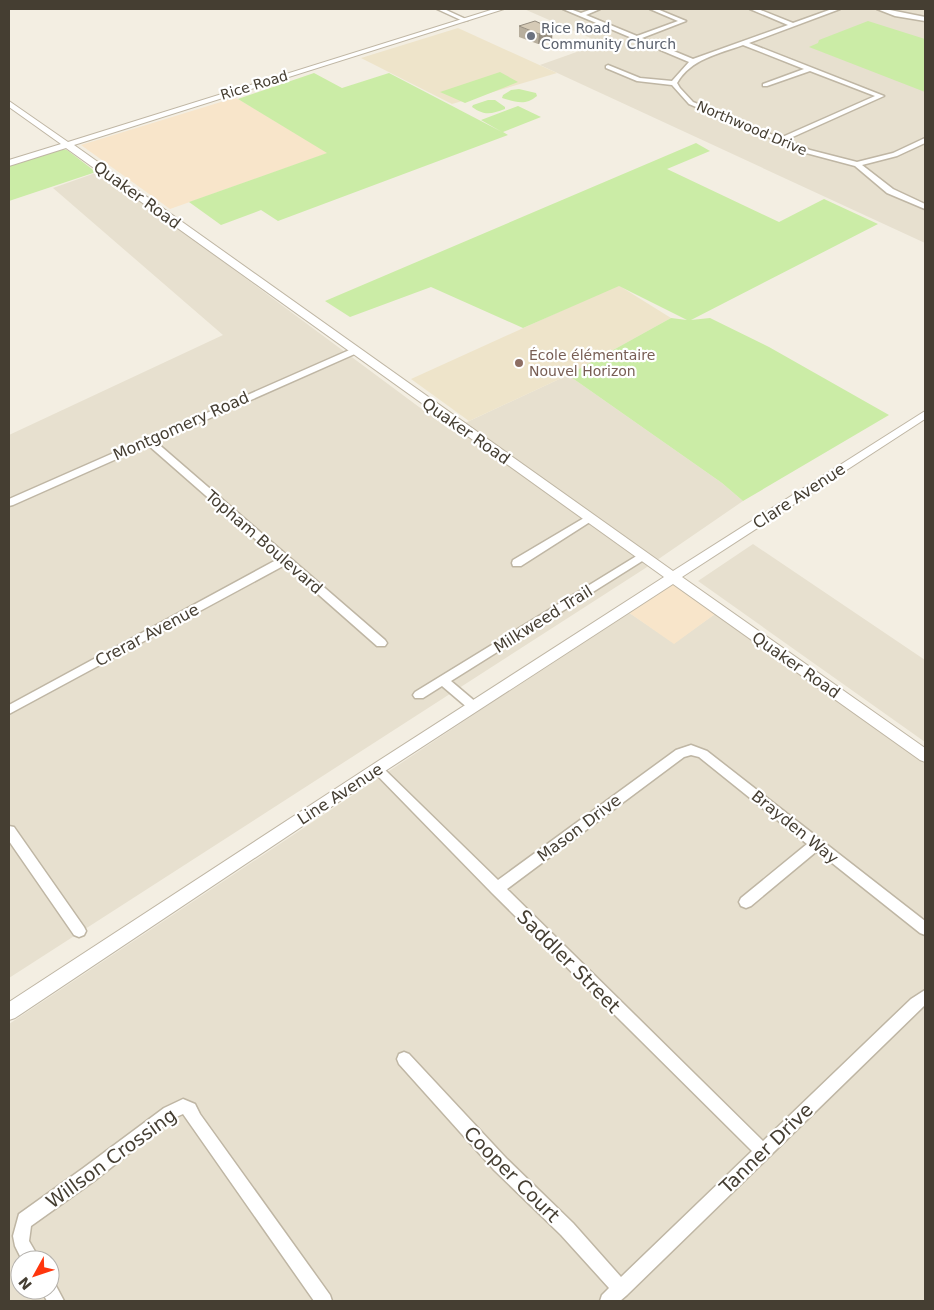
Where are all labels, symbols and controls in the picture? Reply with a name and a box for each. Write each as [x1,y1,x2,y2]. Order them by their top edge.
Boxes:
place label: Rice Road Community Church [541,20,676,52]
marker: Rice Road Community Church [525,30,537,42]
street label: Rice Road [218,67,290,103]
street label: Northwood Drive [694,98,810,158]
street label: Quaker Road [90,157,184,233]
place label: École élémentaire Nouvel Horizon [529,347,655,379]
marker: École élémentaire Nouvel Horizon [513,357,525,369]
street label: Montgomery Road [110,387,252,465]
street label: Quaker Road [418,394,514,468]
street label: Clare Avenue [749,459,849,533]
street label: Topham Boulevard [201,485,326,598]
street label: Milkweed Trail [490,581,596,657]
street label: Crerar Avenue [92,600,202,670]
street label: Quaker Road [748,628,844,702]
street label: Line Avenue [294,759,386,829]
street label: Brayden Way [748,786,842,868]
street label: Mason Drive [534,790,624,866]
street label: Saddler Street [513,905,625,1017]
street label: Tanner Drive [714,1098,817,1198]
street label: Willson Crossing [42,1103,180,1213]
street label: Cooper Court [460,1122,564,1226]
north arrow [10,1250,60,1300]
text: N [15,1274,35,1293]

